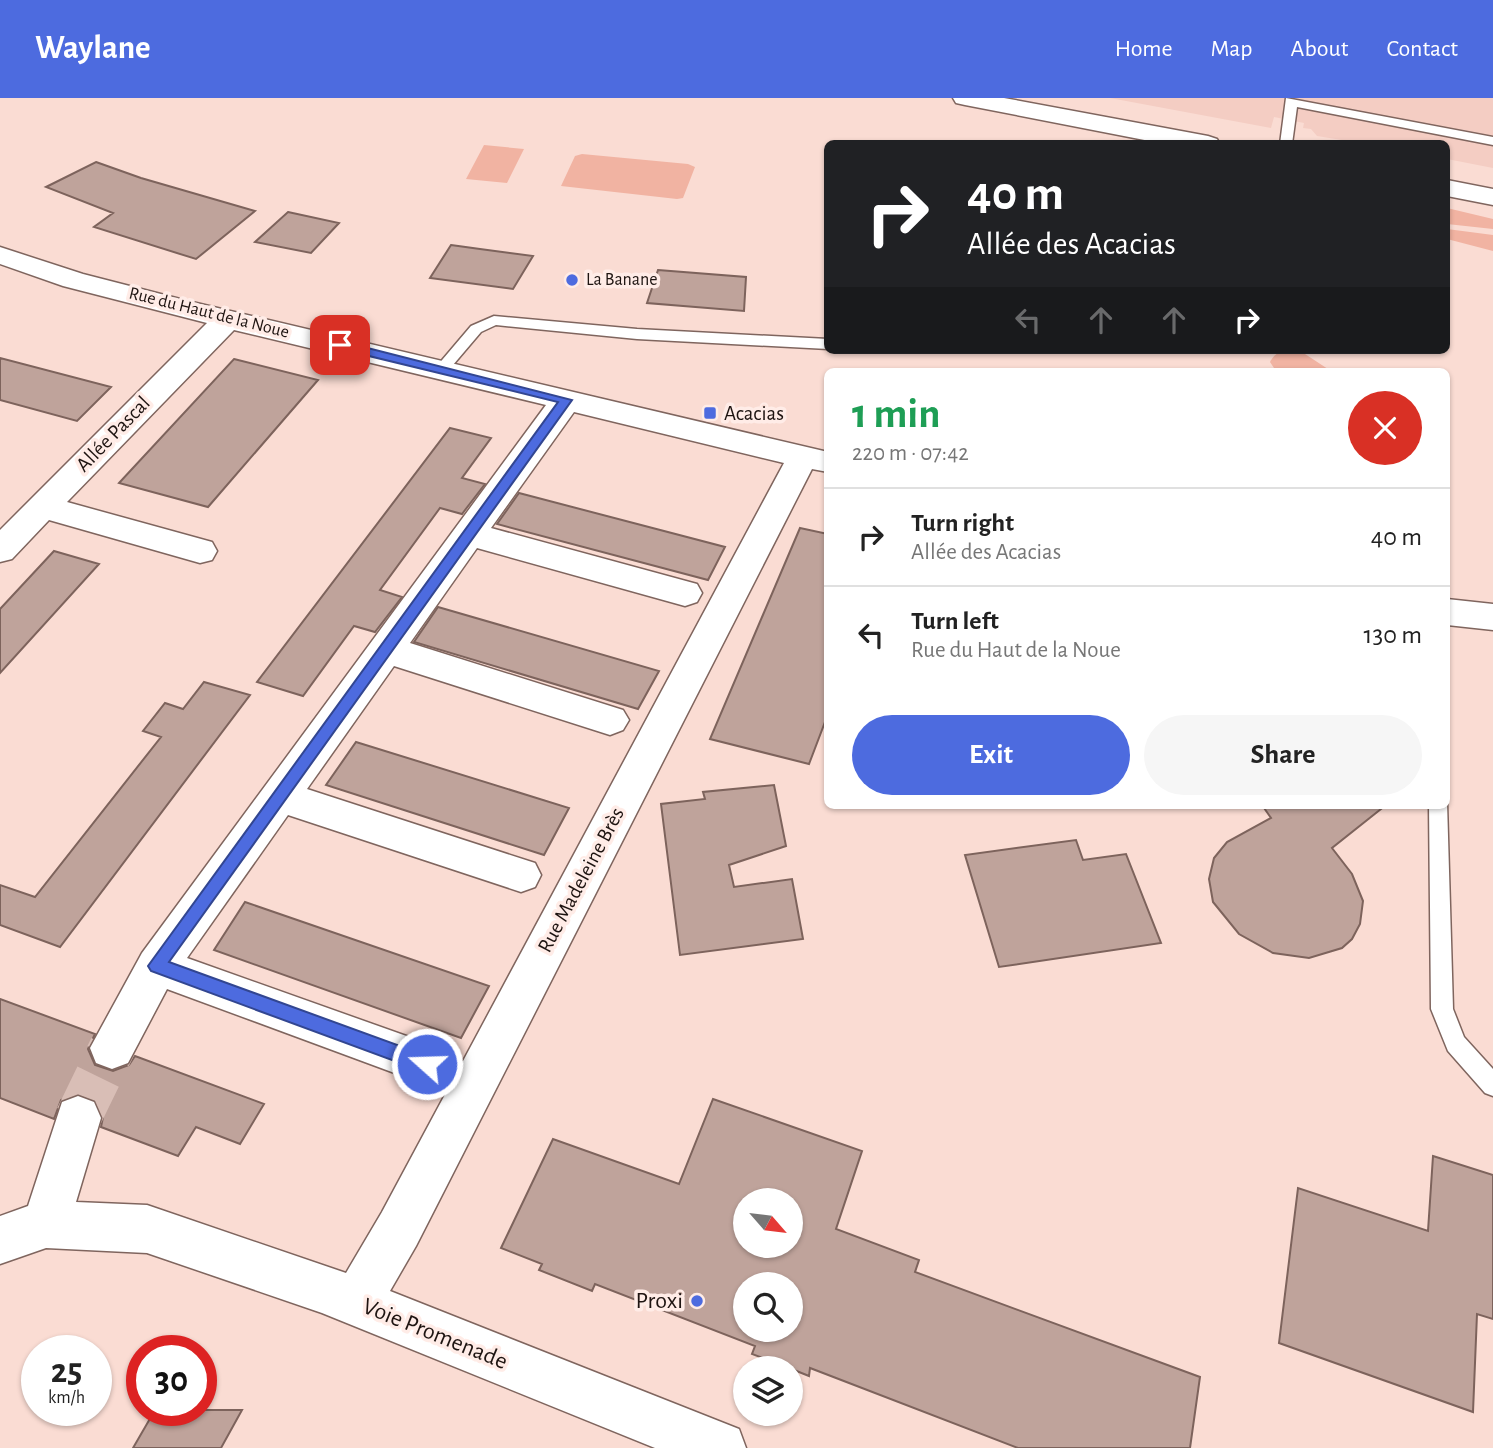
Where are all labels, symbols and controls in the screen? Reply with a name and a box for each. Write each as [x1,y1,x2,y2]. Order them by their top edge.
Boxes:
text: Waylane [35,32,151,65]
text: Home [1115,37,1173,61]
text: Map [1211,37,1253,61]
text: About [1291,37,1348,61]
text: Contact [1386,37,1458,61]
icon: right [852,168,943,259]
text: 40 m [967,170,1064,219]
text: Allée des Acacias [967,228,1176,260]
place label: La Banane [586,271,658,289]
marker: La Banane [564,272,580,288]
street label: Rue du Haut de la Noue [127,284,291,342]
icon: left [1009,301,1047,339]
icon: ahead [1082,301,1120,339]
icon: ahead [1155,301,1193,339]
icon: right [1228,301,1266,339]
pin [310,315,370,375]
icon: arrive [321,326,359,364]
button: close [1348,391,1422,465]
street label: Allée Pascal [72,392,154,476]
text: 1 min [852,393,941,435]
place label: Acacias [724,403,784,424]
marker: Acacias [702,405,718,421]
text: 220 m · 07:42 [852,442,969,465]
text: Turn right [911,510,1014,536]
icon: right [852,518,890,556]
text: 40 m [1371,524,1422,550]
text: Allée des Acacias [911,541,1061,564]
text: Turn left [911,608,999,634]
icon: left [852,616,890,654]
text: 130 m [1364,622,1422,648]
text: Rue du Haut de la Noue [911,639,1121,662]
button: Exit [852,715,1130,795]
button: Share [1144,715,1422,795]
street label: Rue Madeleine Brès [534,804,628,956]
position arrow [390,1027,464,1101]
north arrow [733,1188,803,1258]
map controls [733,1188,803,1426]
button: search [733,1272,803,1342]
place label: Proxi [635,1289,683,1313]
marker: Proxi [689,1293,705,1309]
street label: Voie Promenade [359,1294,511,1374]
speed limit sign: 30 [126,1335,217,1426]
text: 25 [51,1354,82,1389]
button: layers [733,1356,803,1426]
text: km/h [48,1389,85,1407]

